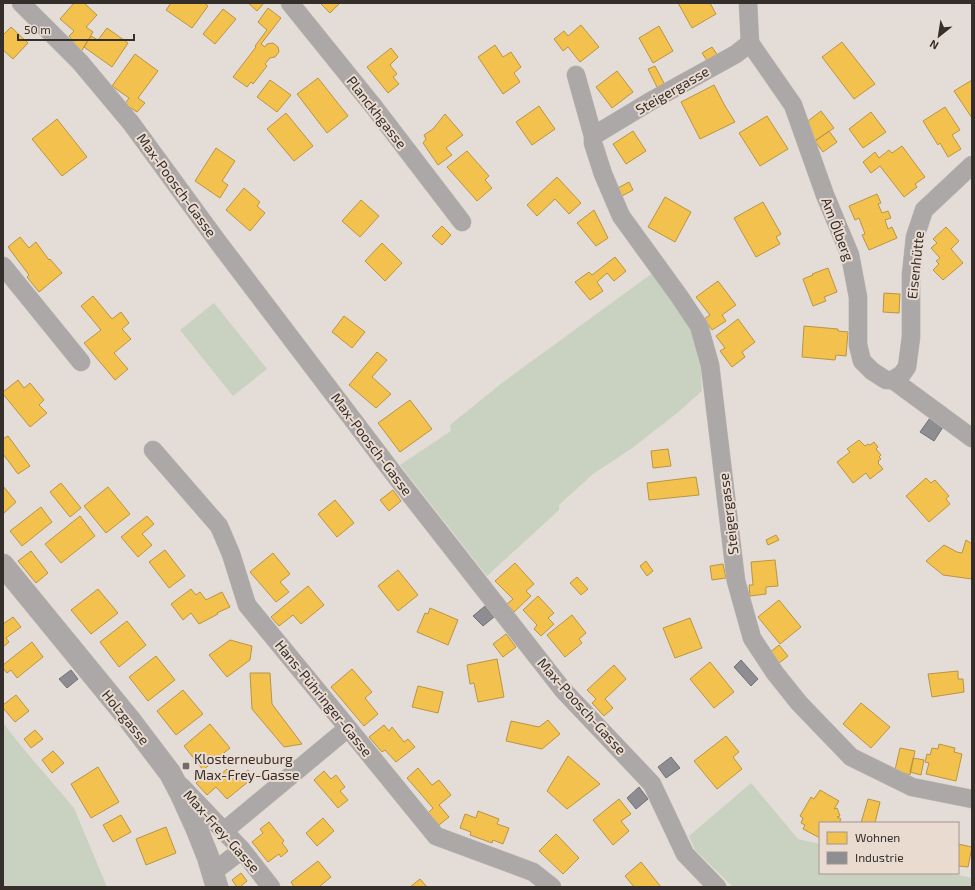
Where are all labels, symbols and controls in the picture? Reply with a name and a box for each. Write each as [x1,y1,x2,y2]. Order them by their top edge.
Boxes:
scale bar [18,16,134,42]
north arrow [919,16,959,56]
text: 50 m [24,22,51,36]
text: N [927,37,940,53]
street label: Steigergasse [632,62,712,118]
street label: Planckhgasse [343,72,411,152]
street label: Max-Poosch-Gasse [134,130,220,240]
street label: Am Ölberg [818,195,858,263]
street label: Eisenhütte [903,230,927,300]
street label: Max-Poosch-Gasse [328,389,416,499]
street label: Steigergasse [715,472,741,556]
street label: Hans-Pühringer-Gasse [272,636,376,760]
street label: Max-Poosch-Gasse [534,654,630,758]
street label: Holzgasse [99,686,153,748]
place label: Klosterneuburg Max-Frey-Gasse [194,750,300,783]
marker: Klosterneuburg Max-Frey-Gasse [181,761,191,771]
street label: Max-Frey-Gasse [180,786,264,876]
legend [819,822,959,874]
text: Wohnen [855,830,900,844]
text: Industrie [855,850,904,864]

